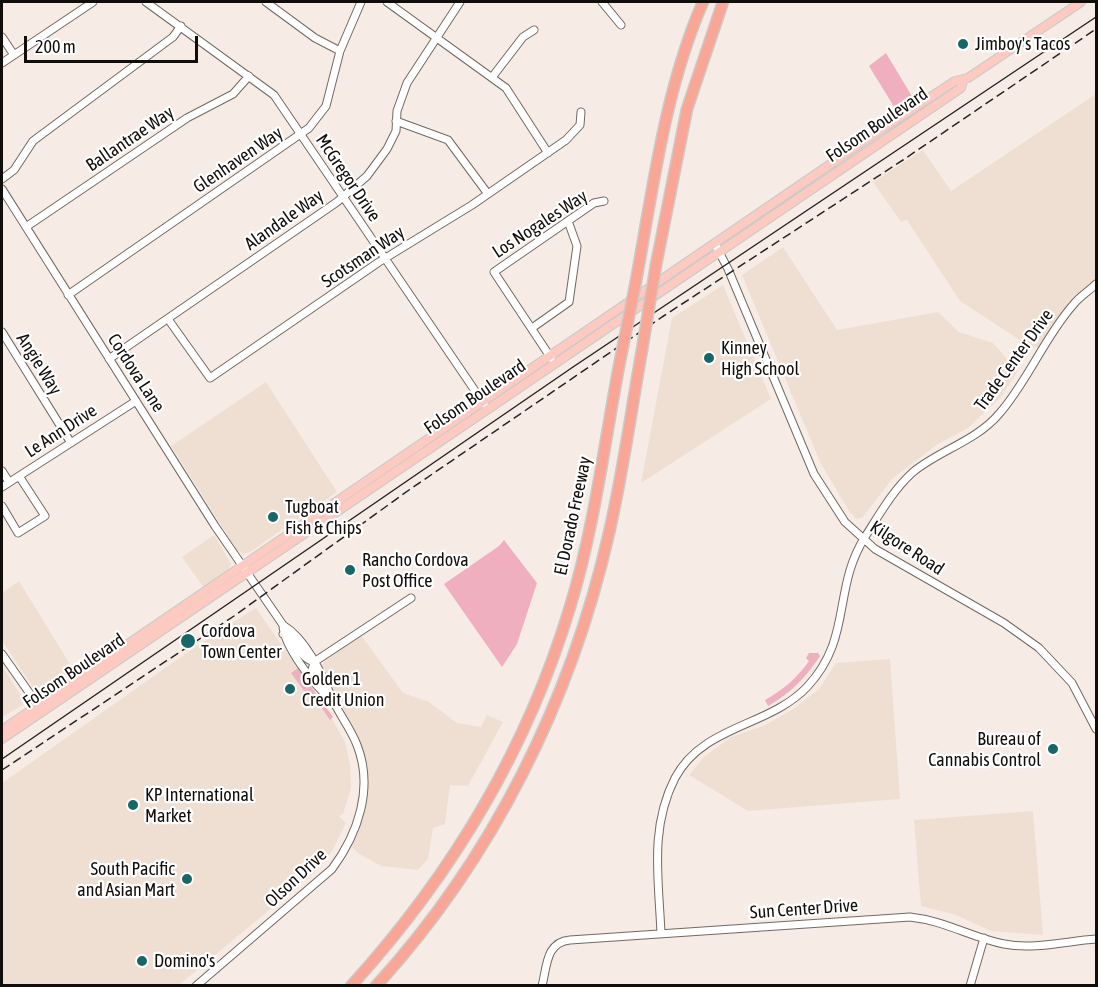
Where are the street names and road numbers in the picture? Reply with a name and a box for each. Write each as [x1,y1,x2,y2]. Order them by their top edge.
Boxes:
street label: Folsom Boulevard [822,83,932,167]
street label: Ballantrae Way [82,102,178,176]
street label: Glenhaven Way [189,122,287,198]
street label: McGregor Drive [311,130,385,226]
street label: Alandale Way [240,185,328,255]
street label: Los Nogales Way [488,185,592,263]
street label: Scotsman Way [318,221,408,293]
street label: Trade Center Drive [970,305,1058,415]
street label: Angie Way [12,329,66,399]
street label: Cordova Lane [103,330,169,416]
street label: Folsom Boulevard [420,355,530,439]
street label: Le Ann Drive [21,400,101,462]
street label: El Dorado Freeway [550,455,596,577]
street label: Kilgore Road [866,516,948,580]
street label: Folsom Boulevard [19,629,129,713]
street label: Olson Drive [261,844,331,912]
street label: Sun Center Drive [749,894,859,924]

